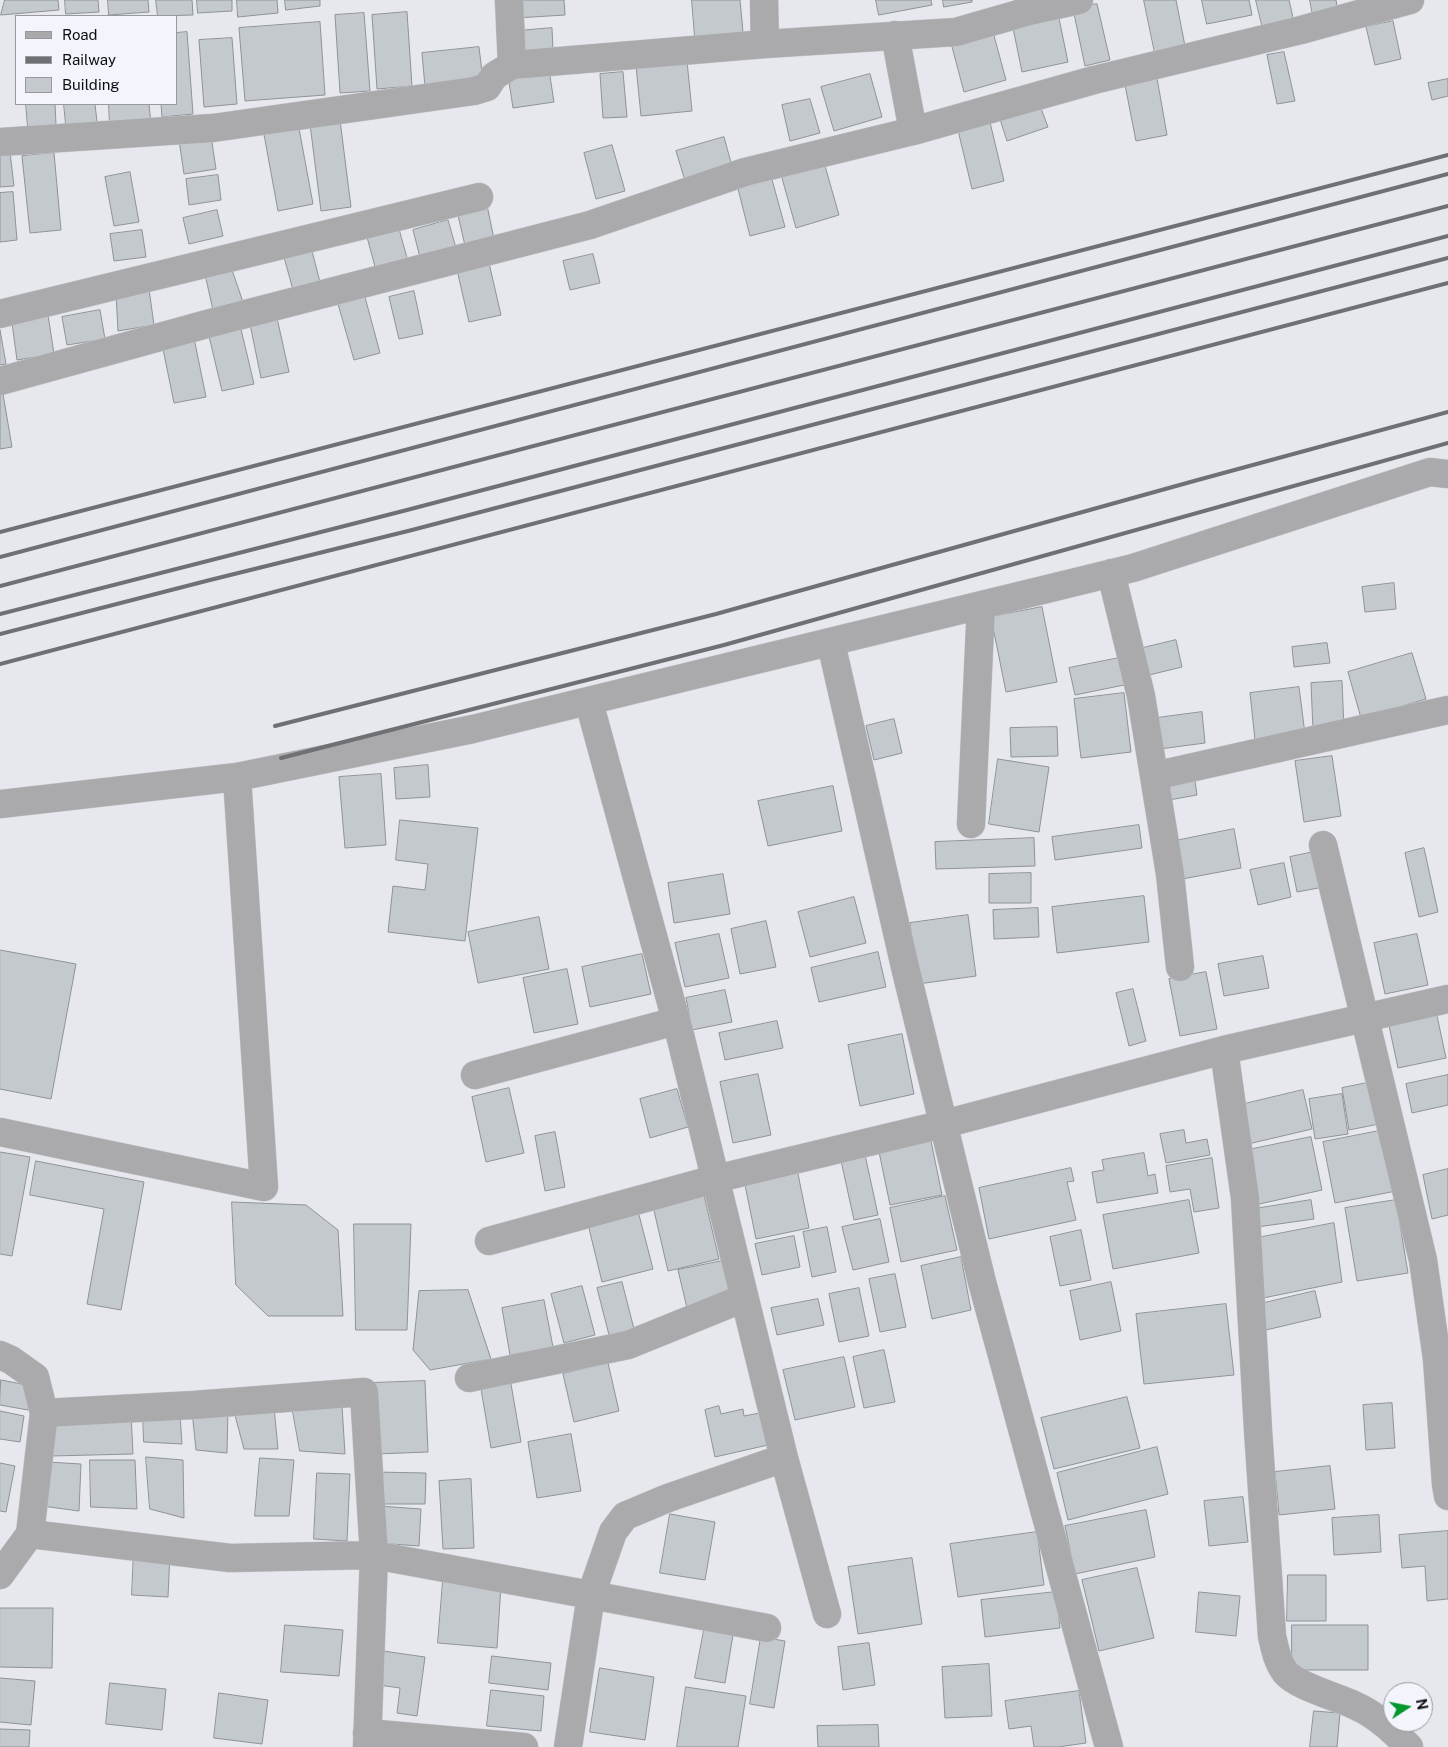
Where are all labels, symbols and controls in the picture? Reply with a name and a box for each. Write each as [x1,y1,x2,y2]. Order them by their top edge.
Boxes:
legend [15,15,178,105]
text: Road [62,26,98,43]
text: Railway [62,51,116,68]
text: Building [62,76,120,93]
north arrow [1383,1682,1433,1732]
text: N [1413,1697,1431,1711]

